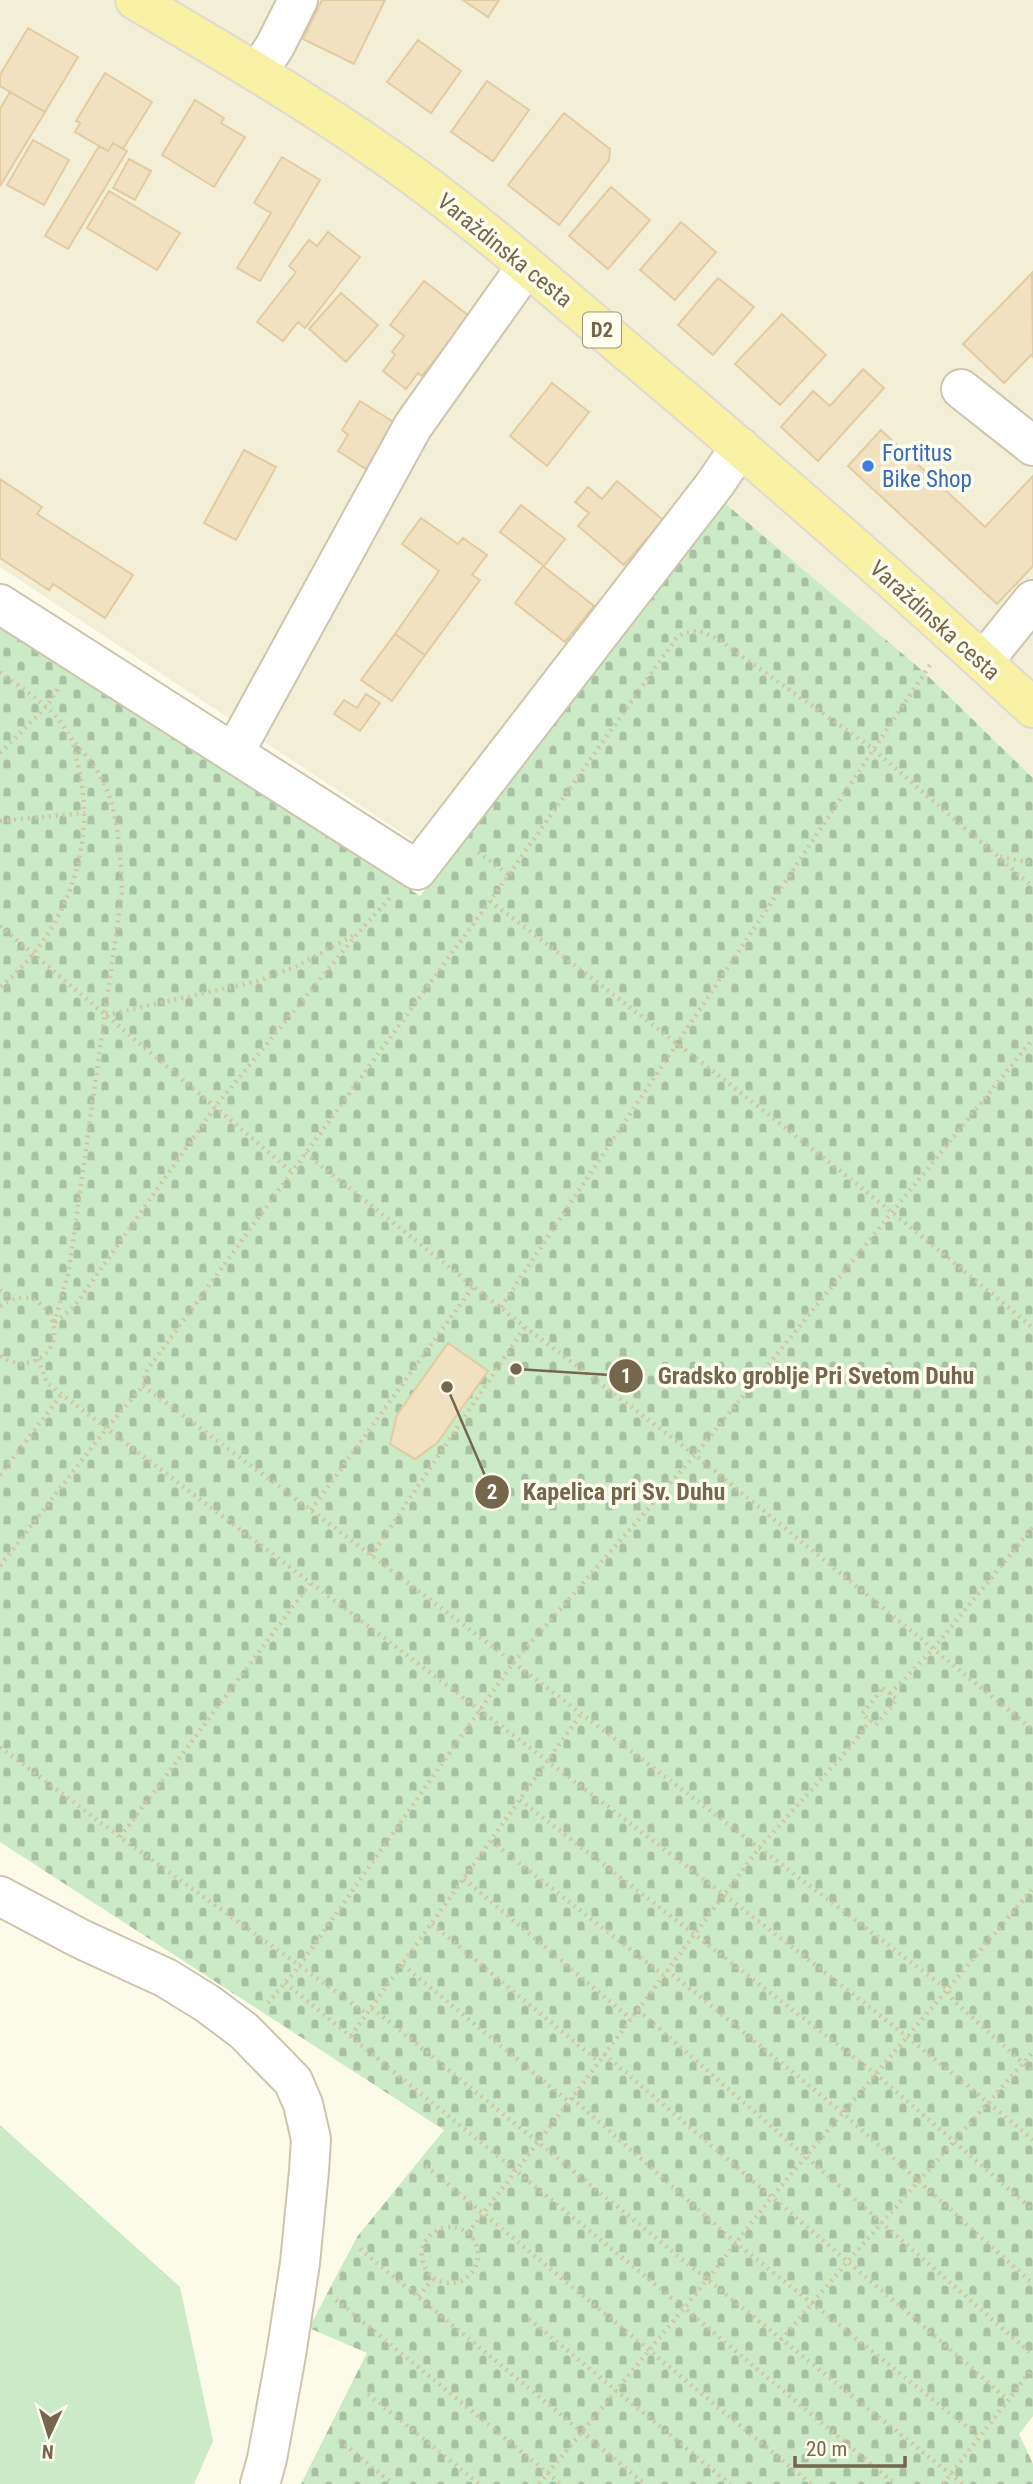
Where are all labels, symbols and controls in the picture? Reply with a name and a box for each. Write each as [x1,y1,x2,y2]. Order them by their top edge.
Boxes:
street label: Varaždinska cesta [432,188,578,313]
road number: D2 [583,312,621,348]
place label: Fortitus Bike Shop [882,440,972,493]
marker: Fortitus Bike Shop [860,458,876,474]
street label: Varaždinska cesta [864,555,1005,686]
callout: Gradsko groblje Pri Svetom Duhu [609,1353,988,1398]
text: Gradsko groblje Pri Svetom Duhu [658,1362,974,1390]
text: 1 [621,1364,631,1388]
callout: Kapelica pri Sv. Duhu [474,1469,740,1514]
text: Kapelica pri Sv. Duhu [523,1478,725,1506]
text: 2 [487,1480,497,1504]
north arrow [14,2400,84,2470]
scale bar [795,2424,905,2468]
text: 20 m [806,2437,847,2461]
text: N [41,2440,54,2463]

